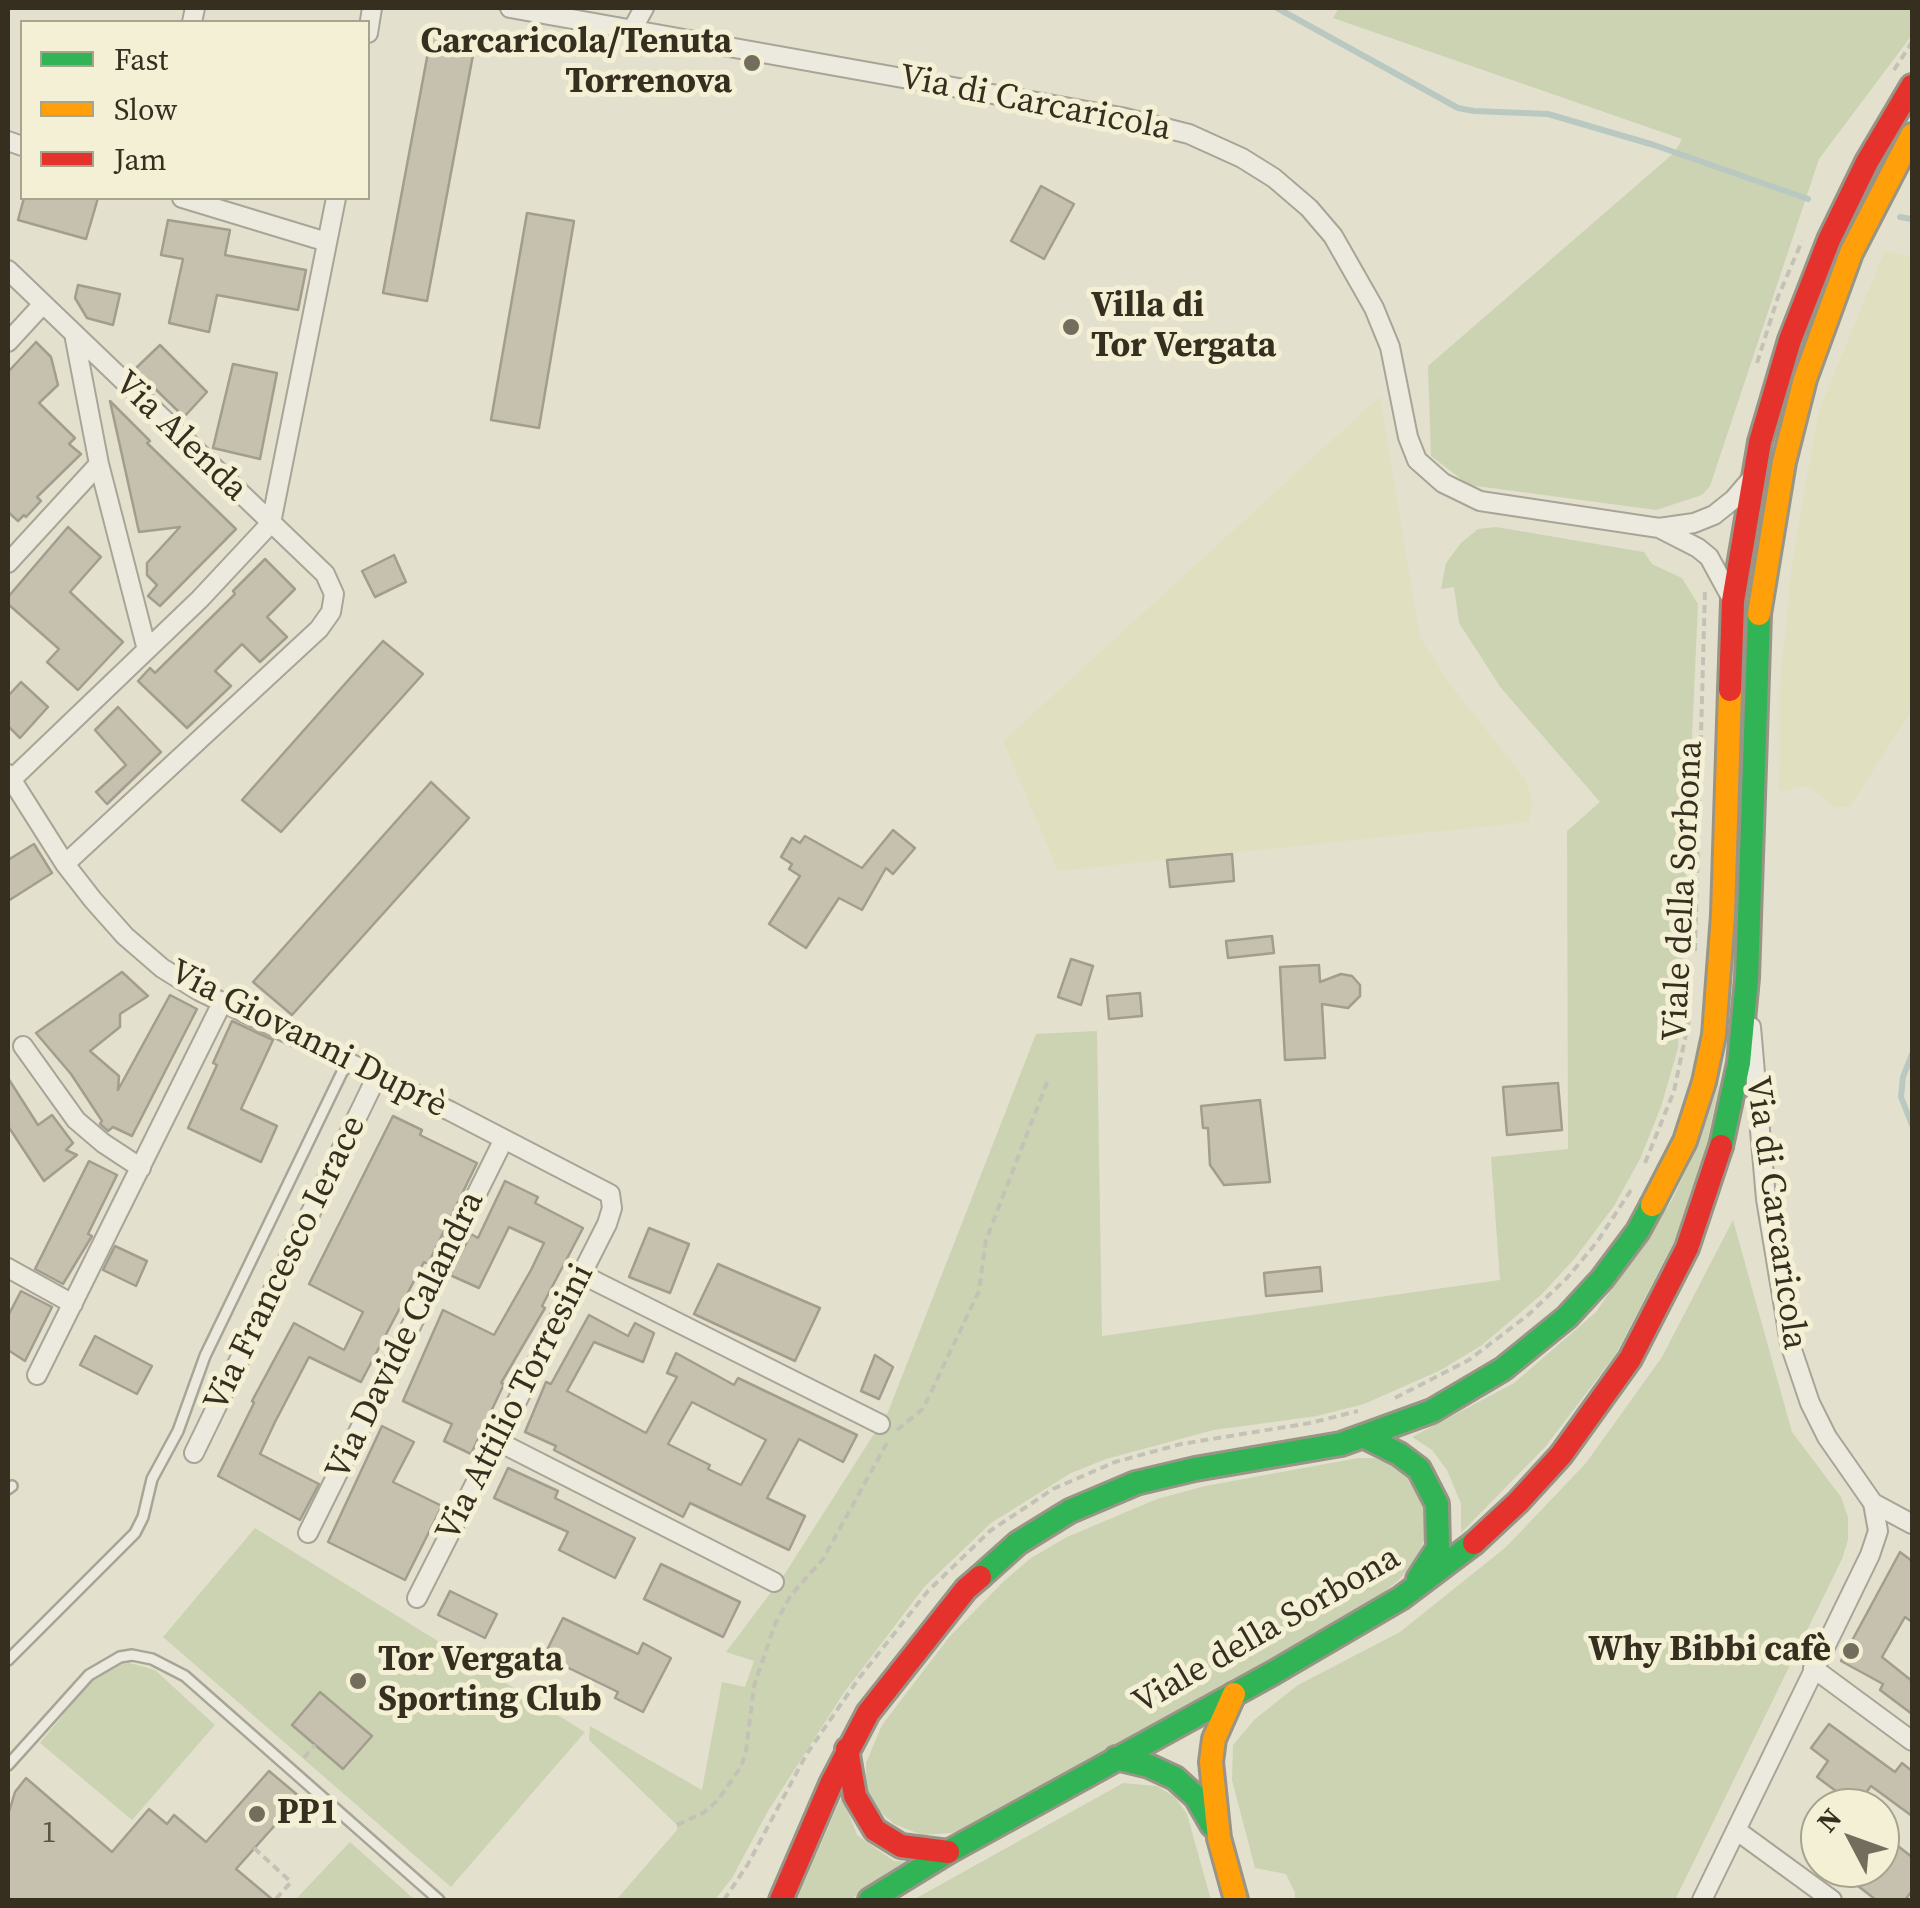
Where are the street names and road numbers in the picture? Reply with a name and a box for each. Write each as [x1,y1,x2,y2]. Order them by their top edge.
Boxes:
street label: Via di Carcaricola [896,57,1174,151]
street label: Via Alenda [105,363,255,511]
street label: Viale della Sorbona [1655,740,1713,1042]
street label: Via Giovanni Duprè [162,952,454,1128]
street label: Via di Carcaricola [1735,1074,1815,1352]
street label: Via Francesco Ierace [196,1109,376,1419]
street label: Via Davide Calandra [318,1185,494,1487]
street label: Via Attilio Torresini [428,1257,604,1549]
street label: Viale della Sorbona [1126,1538,1408,1724]

